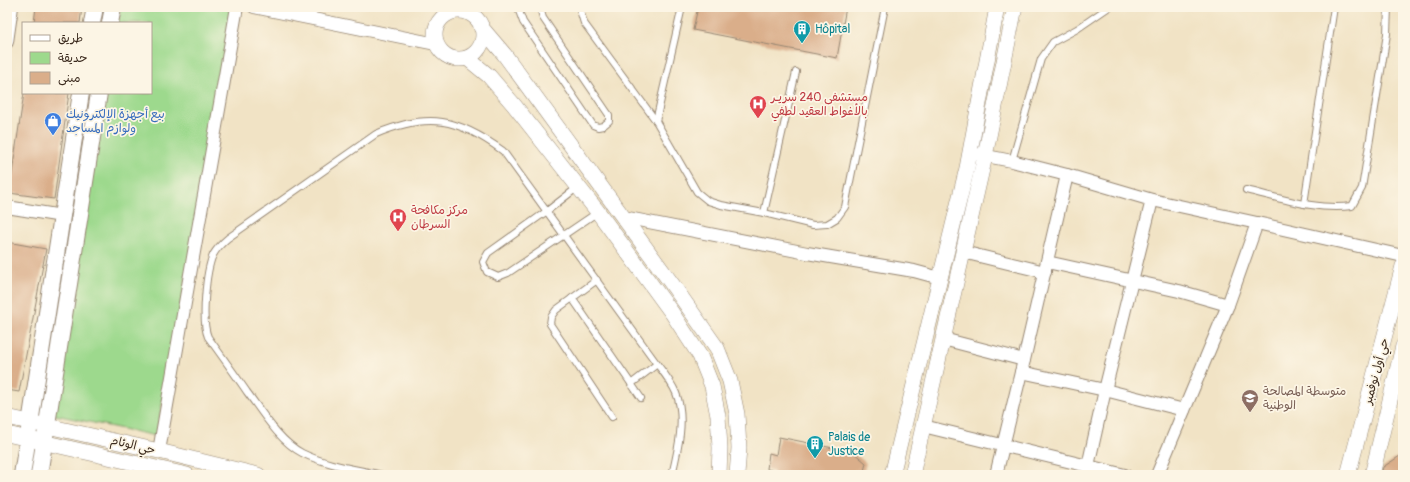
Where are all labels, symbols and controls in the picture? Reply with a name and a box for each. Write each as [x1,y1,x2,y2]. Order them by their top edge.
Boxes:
building icon: Hôpital [792,19,812,44]
legend [22,22,152,94]
place label: Hôpital [815,22,850,37]
text: طريق [58,31,83,46]
text: حديقة [58,51,87,66]
text: مبنى [58,71,81,86]
place label: مستشفى 240 سريـر بالأغواط العقيد لطفي [770,90,868,122]
hospital icon: مستشفى 240 سريـر بالأغواط العقيد لطفي [748,94,768,119]
place label: بيع أجهزة الإلكترونيك ولوازم المساجد [66,107,165,137]
shop icon: بيع أجهزة الإلكترونيك ولوازم المساجد [43,111,63,136]
place label: مركز مكافحة السرطان [411,203,468,232]
hospital icon: مركز مكافحة السرطان [388,207,408,232]
street label: حي أول نوفمبر [1360,336,1395,408]
place label: متوسطة المصالحة الوطنية [1263,384,1346,413]
school or university icon: متوسطة المصالحة الوطنية [1240,388,1260,413]
place label: Palais de Justice [828,430,870,459]
street label: حي الوئام [108,433,157,461]
building icon: Palais de Justice [805,434,825,459]

